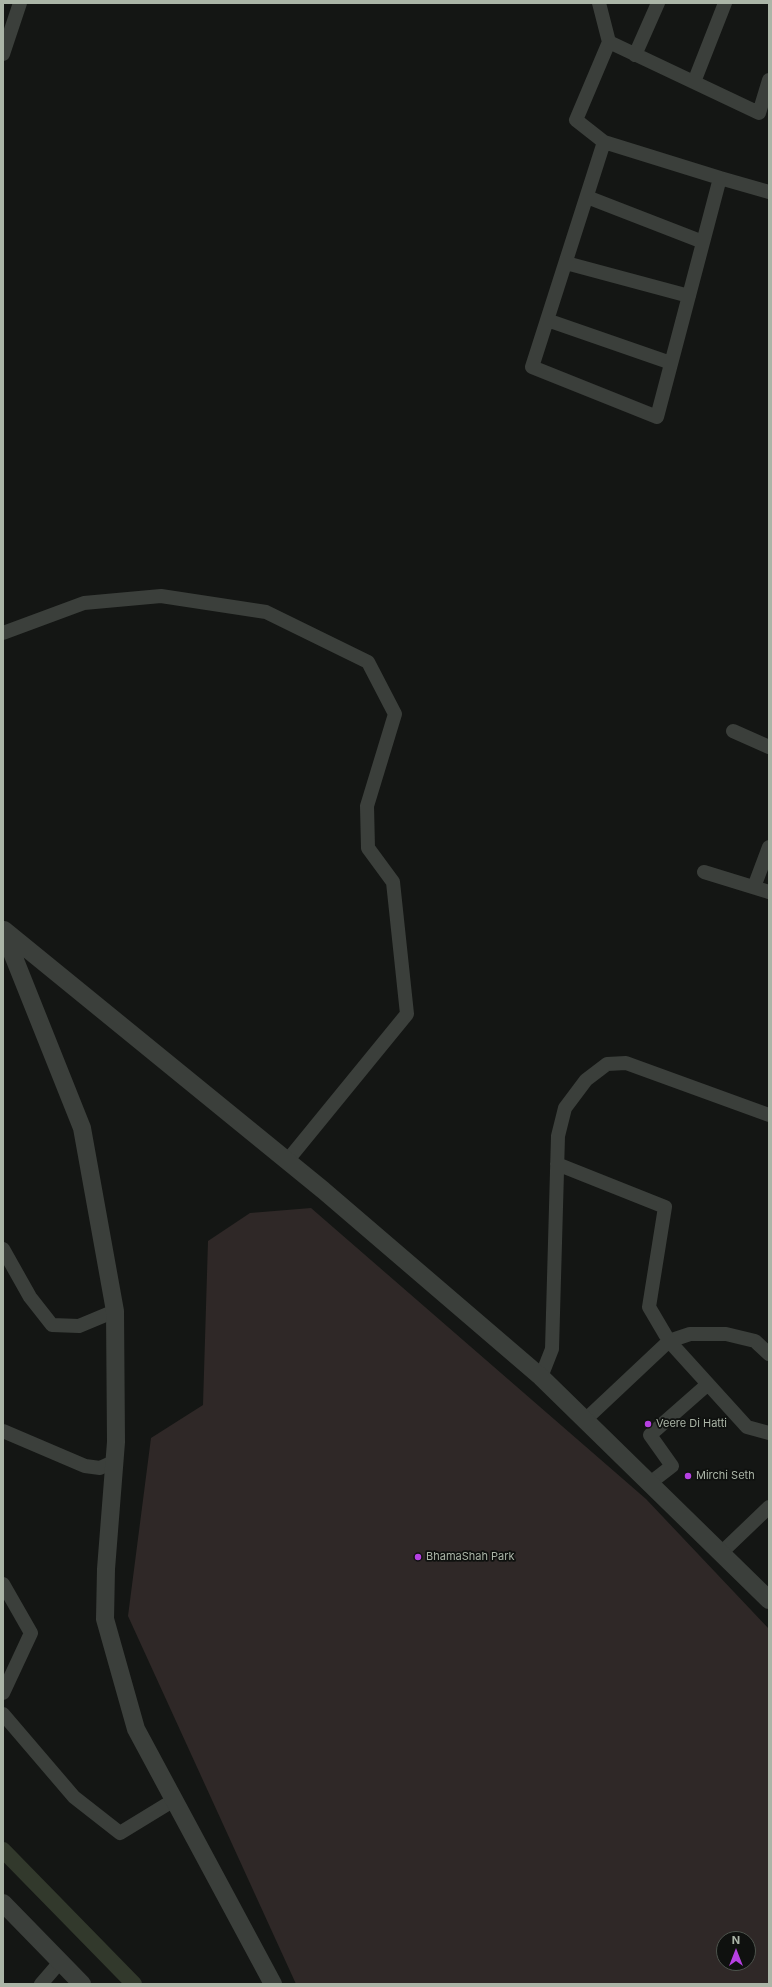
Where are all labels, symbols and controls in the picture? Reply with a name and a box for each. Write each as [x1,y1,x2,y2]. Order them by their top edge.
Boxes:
place label: Veere Di Hatti [656,1417,727,1431]
marker: Veere Di Hatti [643,1419,653,1429]
place label: Mirchi Seth [696,1469,755,1483]
marker: Mirchi Seth [683,1471,693,1481]
place label: BhamaShah Park [426,1550,515,1564]
marker: BhamaShah Park [413,1552,423,1562]
north arrow [716,1931,756,1971]
text: N [732,1933,740,1947]

